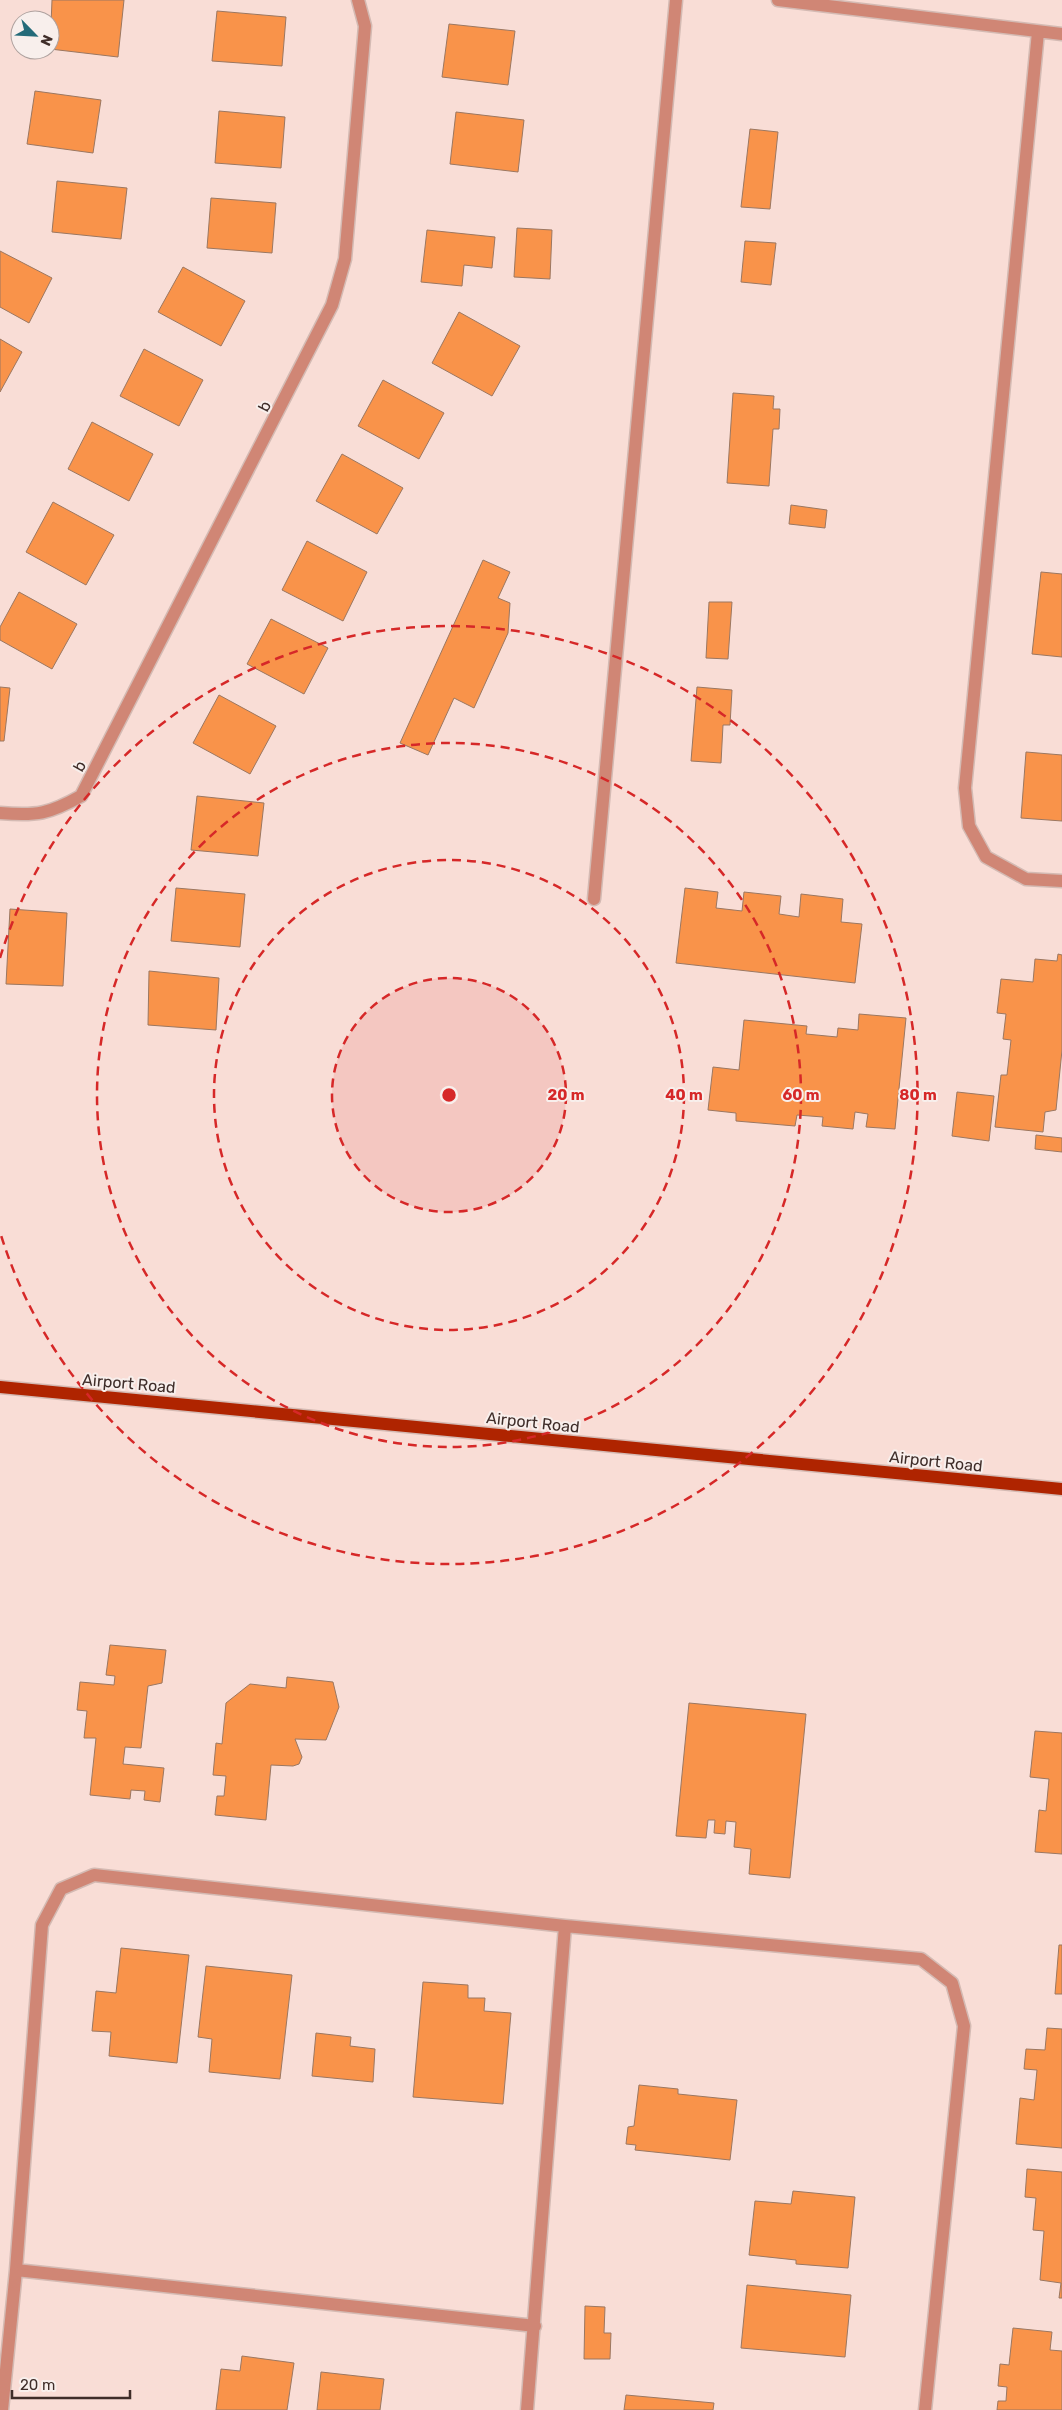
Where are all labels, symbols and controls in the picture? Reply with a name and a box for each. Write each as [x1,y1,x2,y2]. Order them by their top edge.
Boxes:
north arrow [10,10,60,60]
text: N [37,32,56,48]
street label: b [254,398,275,415]
street label: b [69,757,90,775]
centre of rings [440,1086,458,1104]
text: 20 m [548,1086,584,1104]
text: 40 m [665,1086,703,1104]
text: 60 m [783,1086,819,1104]
text: 80 m [899,1086,937,1104]
street label: Airport Road [82,1370,176,1397]
street label: Airport Road [485,1408,580,1437]
street label: Airport Road [888,1447,983,1476]
scale bar [12,2368,130,2400]
text: 20 m [20,2376,55,2394]

